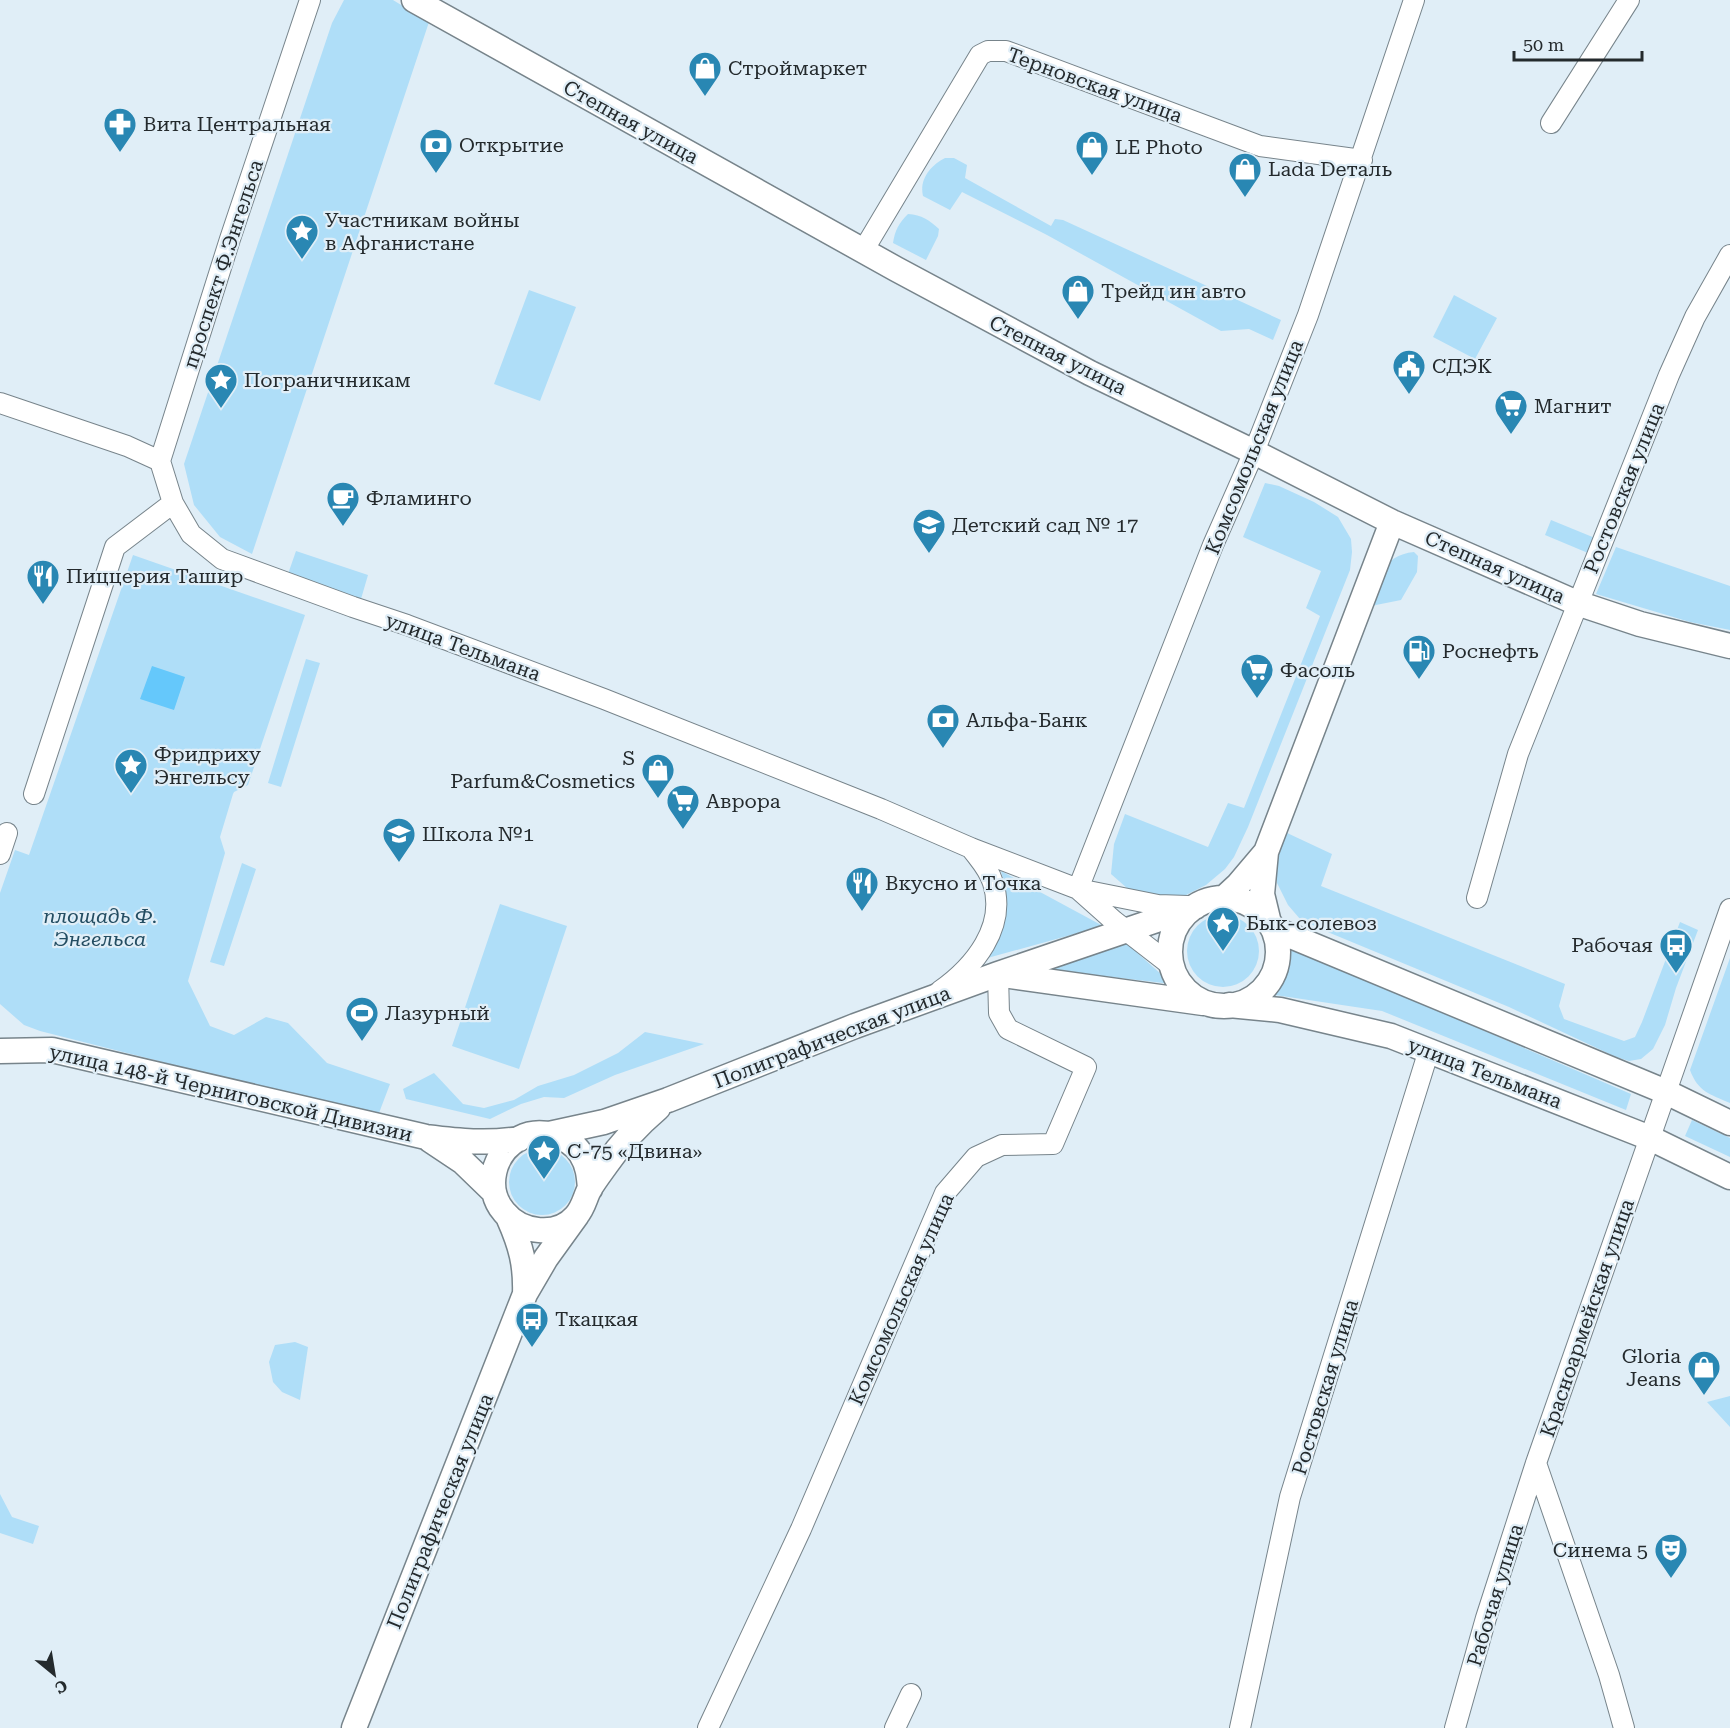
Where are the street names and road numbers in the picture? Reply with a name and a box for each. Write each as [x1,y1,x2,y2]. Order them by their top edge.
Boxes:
street label: Терновская улица [1004,42,1186,128]
street label: Степная улица [559,75,703,169]
street label: проспект Ф.Энгельса [178,156,268,371]
street label: Степная улица [985,310,1131,400]
street label: Комсомольская улица [1200,336,1308,558]
street label: Ростовская улица [1579,399,1669,577]
street label: Степная улица [1421,525,1569,609]
street label: улица Тельмана [382,608,544,686]
street label: Полиграфическая улица [710,981,954,1093]
street label: улица Тельмана [1404,1033,1566,1114]
street label: улица 148-й Черниговской Дивизии [47,1039,415,1147]
street label: Комсомольская улица [843,1189,959,1409]
street label: Красноармейская улица [1535,1196,1639,1440]
street label: Ростовская улица [1287,1296,1363,1478]
street label: Полиграфическая улица [382,1390,498,1632]
street label: Рабочая улица [1462,1521,1528,1669]

